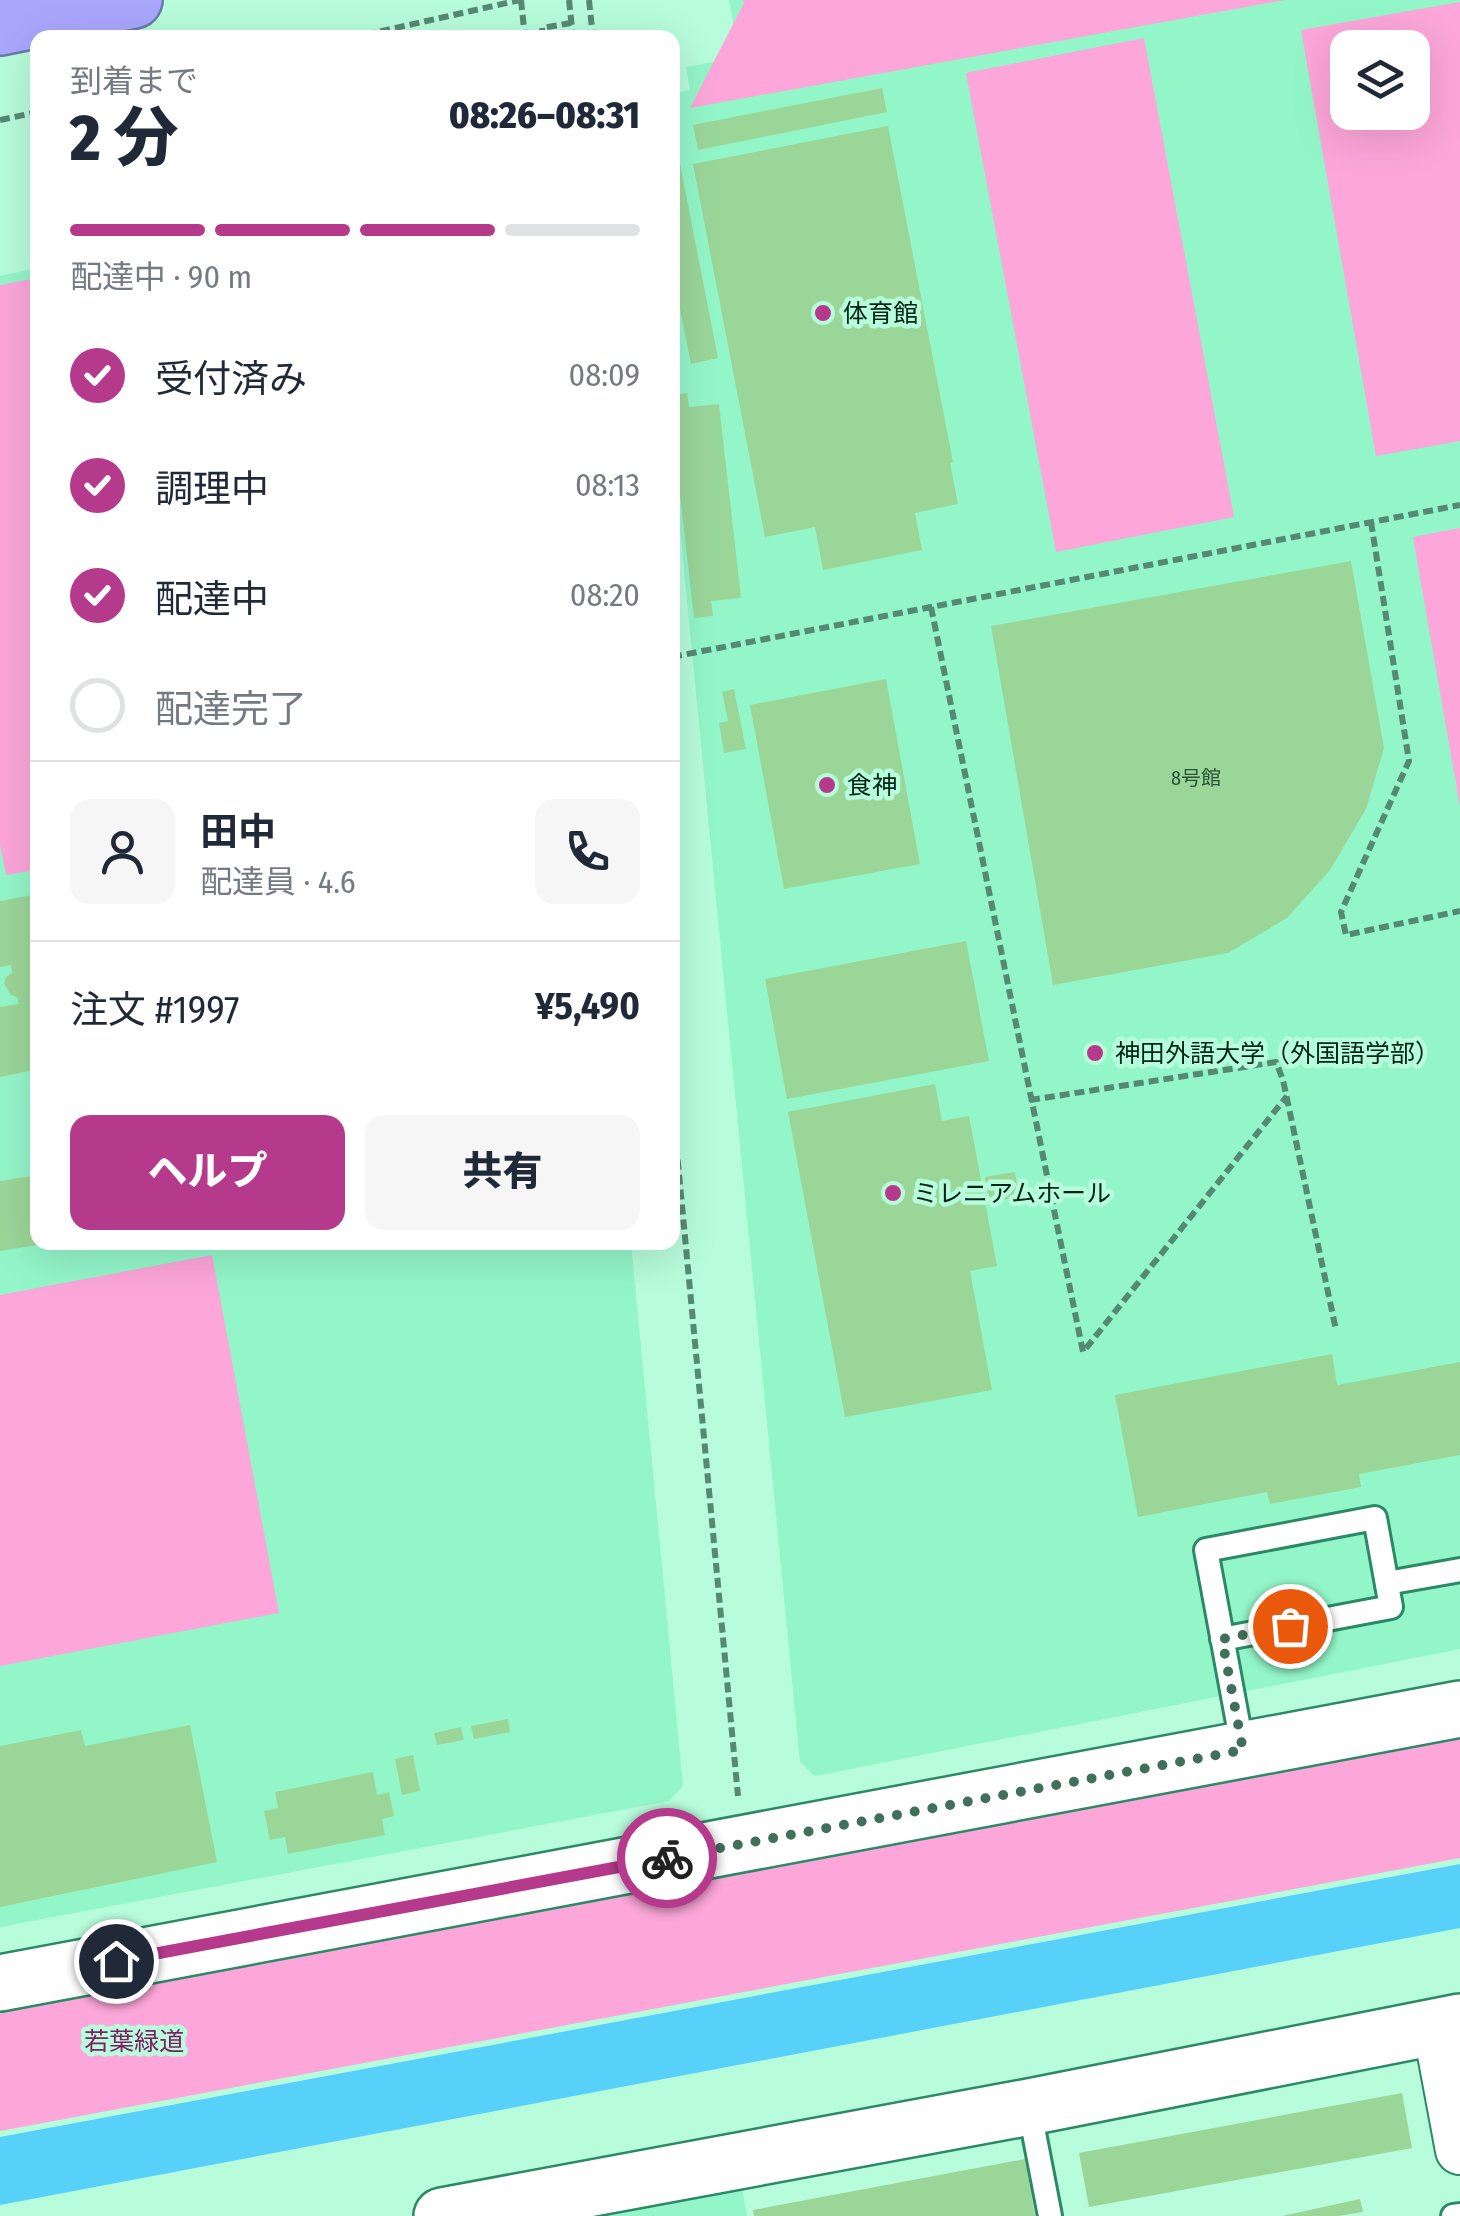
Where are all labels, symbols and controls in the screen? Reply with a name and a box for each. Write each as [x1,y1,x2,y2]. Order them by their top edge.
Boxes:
map controls [1330,30,1430,130]
button: layers [1330,30,1430,130]
text: 到着まで [70,62,198,100]
text: 08:26–08:31 [449,92,640,138]
text: 2 分 [70,99,179,177]
text: 配達中 · 90 m [70,258,252,296]
place label: 体育館 [843,299,918,329]
marker: 体育館 [812,302,834,324]
icon: check [70,348,125,403]
text: 受付済み [155,356,307,402]
text: 08:09 [569,356,640,394]
icon: check [70,458,125,513]
text: 調理中 [155,466,269,512]
text: 08:13 [575,466,640,504]
icon: check [70,568,125,623]
text: 配達中 [155,576,269,622]
text: 08:20 [570,576,640,614]
text: 配達完了 [155,686,307,732]
house number: 8号館 [1171,766,1221,790]
place label: 食神 [847,771,897,801]
marker: 食神 [816,774,838,796]
button: person [70,799,175,904]
button: phone [535,799,640,904]
text: 田中 [200,809,276,855]
text: 配達員 · 4.6 [200,863,356,901]
text: ¥5,490 [535,983,640,1029]
text: 注文 #1997 [70,987,239,1033]
place label: 神田外語大学（外国語学部） [1115,1039,1440,1069]
marker: 神田外語大学（外国語学部） [1084,1042,1106,1064]
button: ヘルプ [70,1115,345,1230]
button: 共有 [365,1115,640,1230]
place label: ミレニアムホール [913,1179,1111,1209]
marker: ミレニアムホール [882,1182,904,1204]
pin [1248,1584,1333,1669]
icon: bag [1263,1599,1318,1654]
courier [617,1808,717,1908]
icon: bike [640,1831,695,1886]
pin [74,1919,159,2004]
icon: home [89,1934,144,1989]
park label: 若葉緑道 [84,2027,184,2057]

